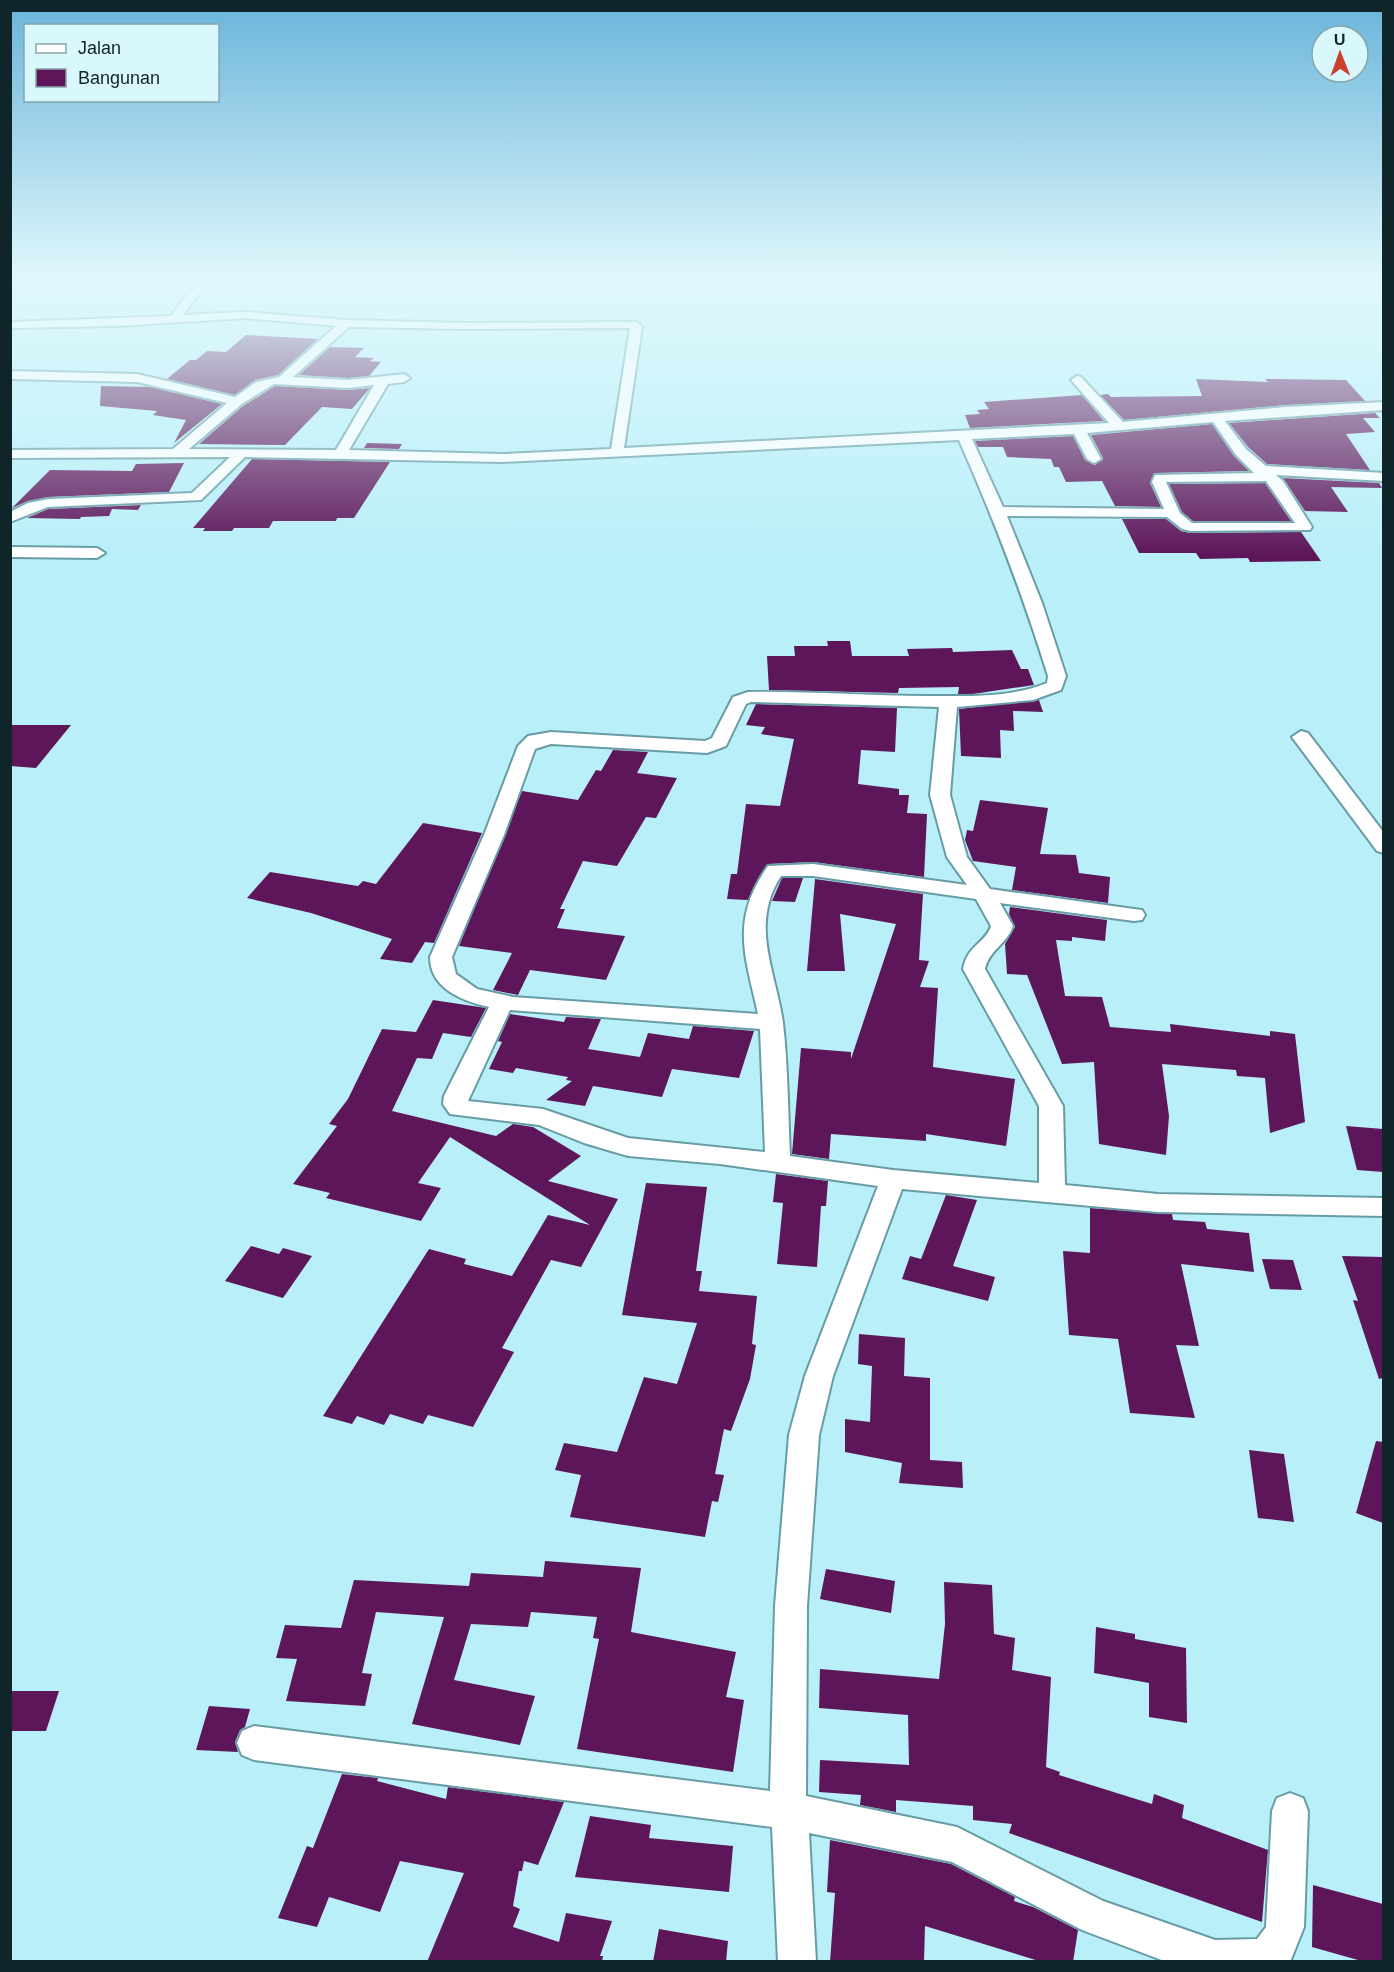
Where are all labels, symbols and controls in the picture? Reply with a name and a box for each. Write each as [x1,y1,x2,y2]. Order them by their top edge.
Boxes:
legend [24,24,219,102]
north arrow [1310,24,1370,84]
text: U [1334,31,1346,48]
text: Jalan [78,38,121,58]
text: Bangunan [78,68,160,88]

